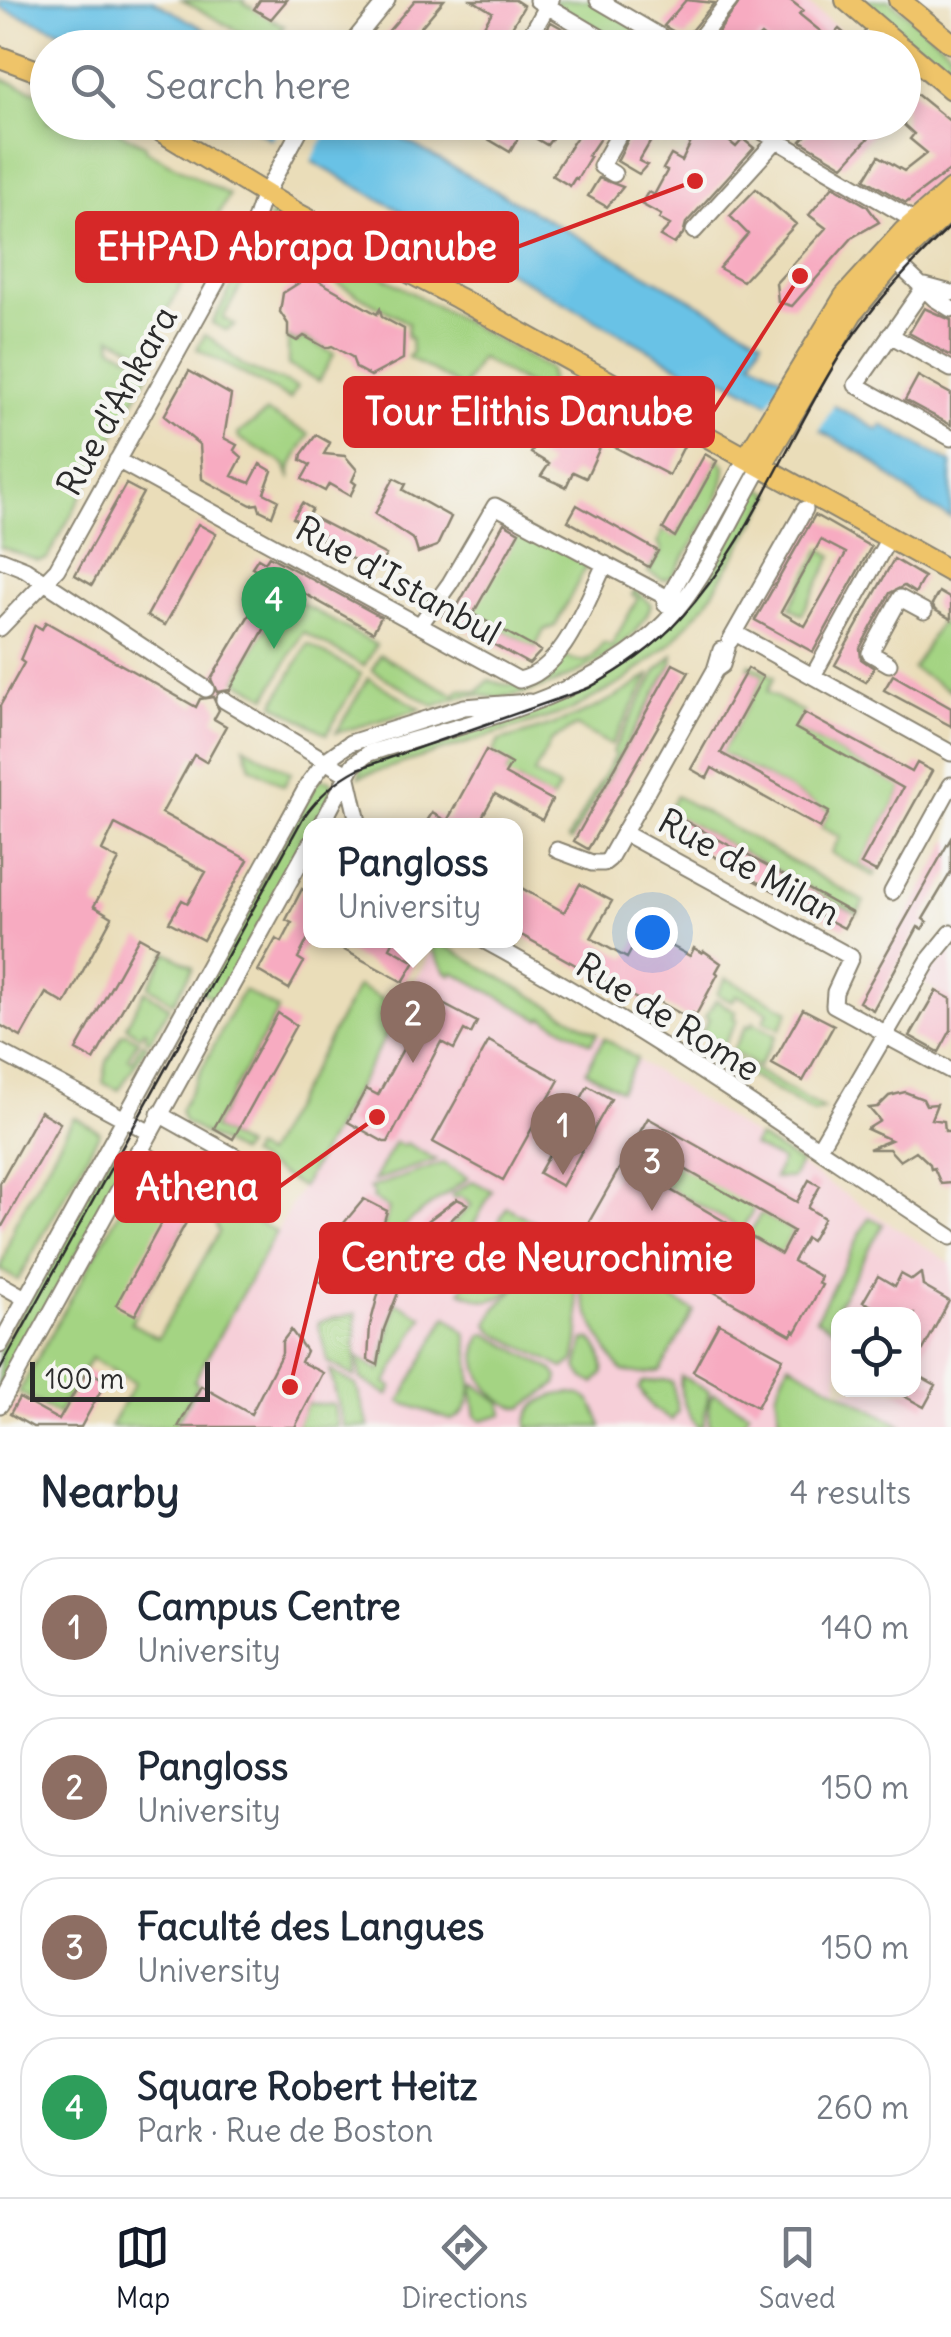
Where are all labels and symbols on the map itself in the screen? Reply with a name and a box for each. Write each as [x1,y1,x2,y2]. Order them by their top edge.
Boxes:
callout: EHPAD Abrapa Danube [77,213,517,281]
text: EHPAD Abrapa Danube [97,223,497,270]
street label: Rue d'Ankara [46,298,186,503]
callout: Tour Elithis Danube [345,378,713,446]
text: Tour Elithis Danube [365,388,693,435]
street label: Rue d'Istanbul [288,506,509,655]
pin: 4 [242,566,306,649]
street label: Rue de Milan [651,798,848,934]
your location [627,907,678,958]
street label: Rue de Rome [569,942,769,1090]
pin: 2 [380,980,446,1063]
pin: 1 [530,1092,596,1175]
pin: 3 [620,1128,684,1211]
callout: Athena [116,1153,279,1221]
text: Athena [136,1163,258,1210]
callout: Centre de Neurochimie [321,1224,753,1292]
text: Centre de Neurochimie [341,1234,733,1281]
scale bar [30,1357,210,1402]

